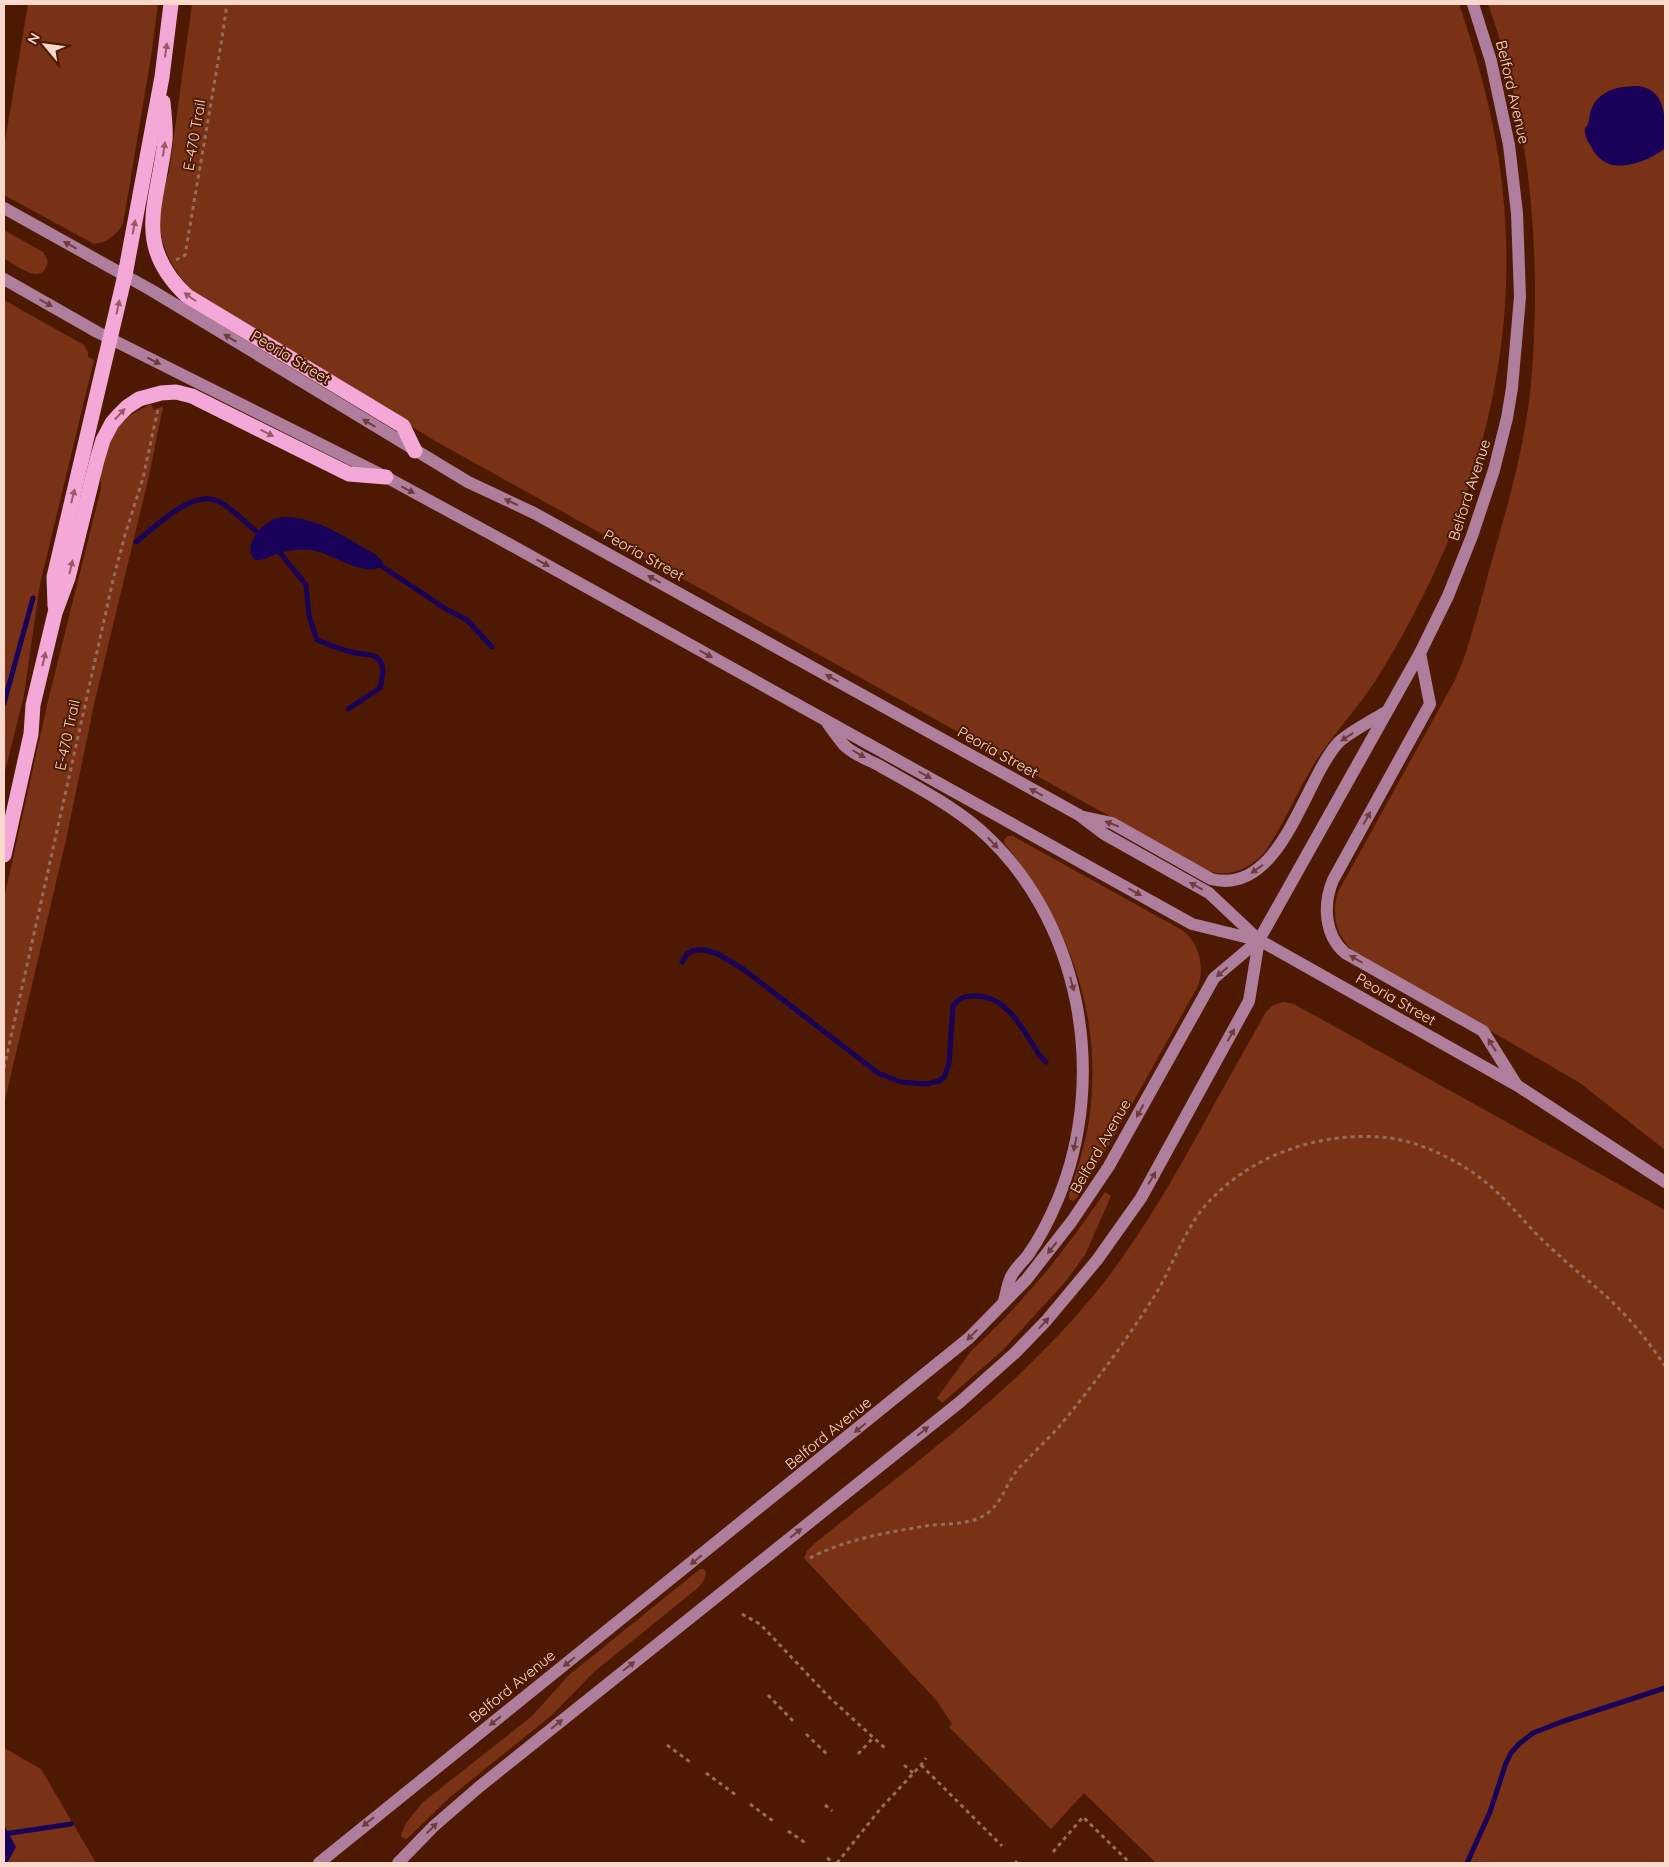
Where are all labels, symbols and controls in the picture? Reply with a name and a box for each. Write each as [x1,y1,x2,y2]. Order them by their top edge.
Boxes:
north arrow [20,20,70,70]
text: N [23,30,44,48]
street label: Belford Avenue [1492,38,1534,146]
one-way arrow [162,42,170,58]
street label: E-470 Trail [178,98,210,172]
one-way arrow [160,140,168,156]
one-way arrow [130,219,138,235]
one-way arrow [64,240,77,249]
one-way arrow [184,292,197,302]
one-way arrow [40,299,53,308]
one-way arrow [114,299,122,315]
street label: Peoria Street [248,326,334,388]
one-way arrow [224,334,237,343]
one-way arrow [147,357,161,365]
one-way arrow [114,408,126,420]
one-way arrow [362,418,375,427]
one-way arrow [260,429,275,437]
street label: Belford Avenue [1444,437,1494,543]
one-way arrow [402,485,415,494]
one-way arrow [69,489,77,504]
one-way arrow [504,497,518,505]
street label: Peoria Street [600,525,688,585]
one-way arrow [67,559,75,574]
one-way arrow [536,559,550,567]
one-way arrow [646,575,661,583]
one-way arrow [699,650,714,658]
one-way arrow [40,652,48,667]
one-way arrow [825,674,840,682]
street label: E-470 Trail [50,698,84,772]
street label: Peoria Street [954,722,1042,782]
one-way arrow [1341,732,1354,742]
one-way arrow [851,750,866,758]
one-way arrow [918,771,932,779]
one-way arrow [1030,787,1043,796]
one-way arrow [1363,811,1371,826]
one-way arrow [1104,820,1119,827]
one-way arrow [987,837,999,849]
one-way arrow [1250,864,1264,874]
one-way arrow [1189,882,1204,890]
one-way arrow [1128,888,1143,896]
one-way arrow [1349,955,1363,964]
one-way arrow [1216,966,1229,977]
street label: Peoria Street [1352,968,1440,1030]
one-way arrow [1068,976,1076,991]
one-way arrow [1226,1029,1235,1042]
one-way arrow [1487,1038,1497,1051]
street label: Belford Avenue [1065,1096,1135,1196]
one-way arrow [1135,1104,1144,1118]
one-way arrow [1071,1137,1079,1152]
one-way arrow [1148,1170,1156,1185]
one-way arrow [1047,1241,1058,1254]
one-way arrow [1038,1317,1050,1329]
one-way arrow [966,1329,978,1341]
street label: Belford Avenue [781,1392,875,1474]
one-way arrow [854,1422,867,1433]
one-way arrow [916,1426,929,1437]
one-way arrow [789,1527,802,1538]
one-way arrow [689,1554,702,1565]
street label: Belford Avenue [465,1645,559,1727]
one-way arrow [563,1656,576,1667]
one-way arrow [622,1661,635,1672]
one-way arrow [489,1715,502,1726]
one-way arrow [550,1719,563,1730]
one-way arrow [362,1817,375,1828]
one-way arrow [426,1823,438,1835]

